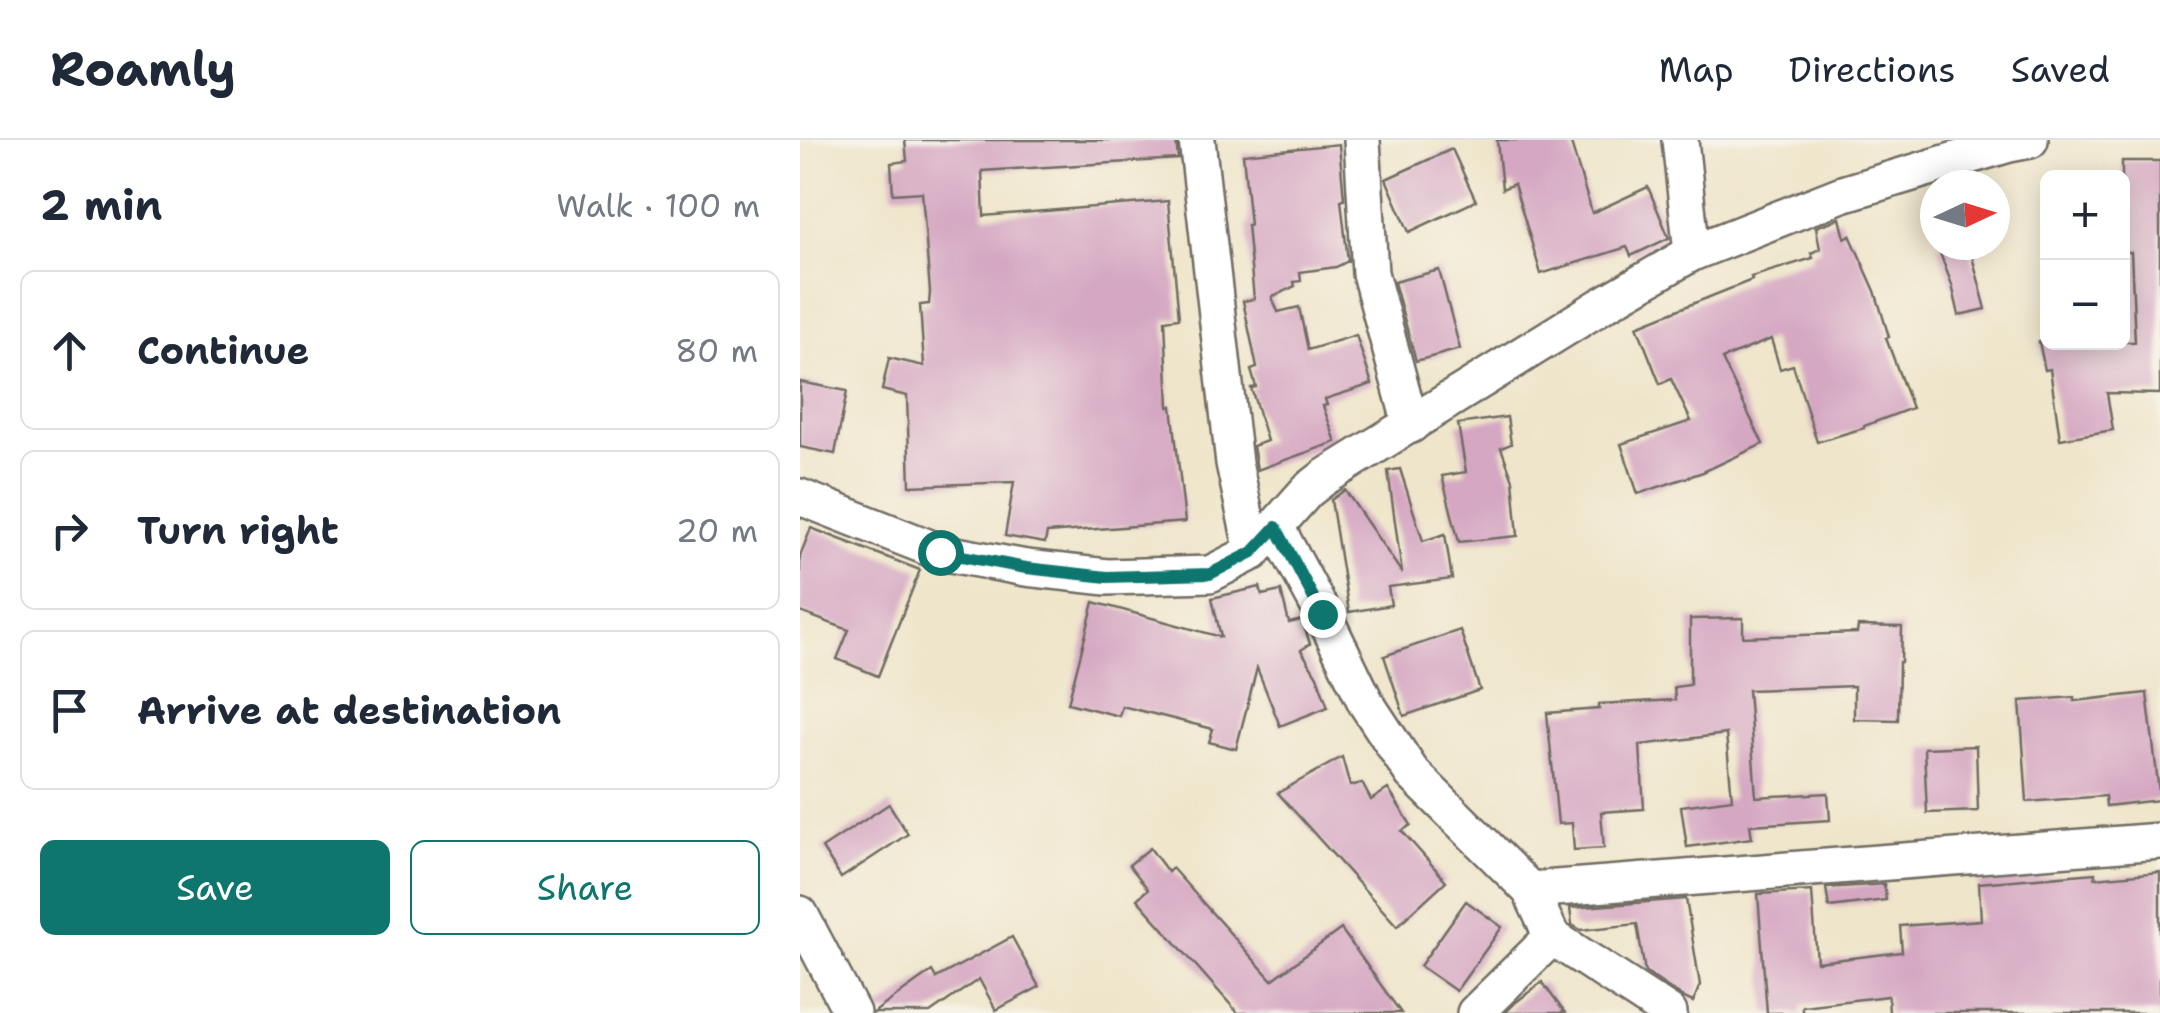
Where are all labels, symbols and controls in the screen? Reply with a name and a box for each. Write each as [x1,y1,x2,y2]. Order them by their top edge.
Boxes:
text: Roamly [50,37,236,101]
text: Map [1659,46,1734,93]
text: Directions [1789,46,1956,93]
text: Saved [2011,46,2110,93]
north arrow [1920,170,2010,260]
map controls [2040,170,2130,350]
button: + [2040,170,2130,260]
text: 2 min [40,177,162,233]
text: Walk · 100 m [556,184,760,227]
button: − [2040,260,2130,350]
icon: ahead [42,323,97,378]
text: Continue [137,325,309,376]
text: 80 m [675,329,758,372]
icon: right [42,503,97,558]
text: Turn right [137,505,339,556]
text: 20 m [676,509,758,552]
route start [918,530,964,576]
route end [1300,592,1346,638]
icon: arrive [42,683,97,738]
text: Arrive at destination [137,685,561,736]
button: Save [40,840,390,935]
button: Share [410,840,760,935]

